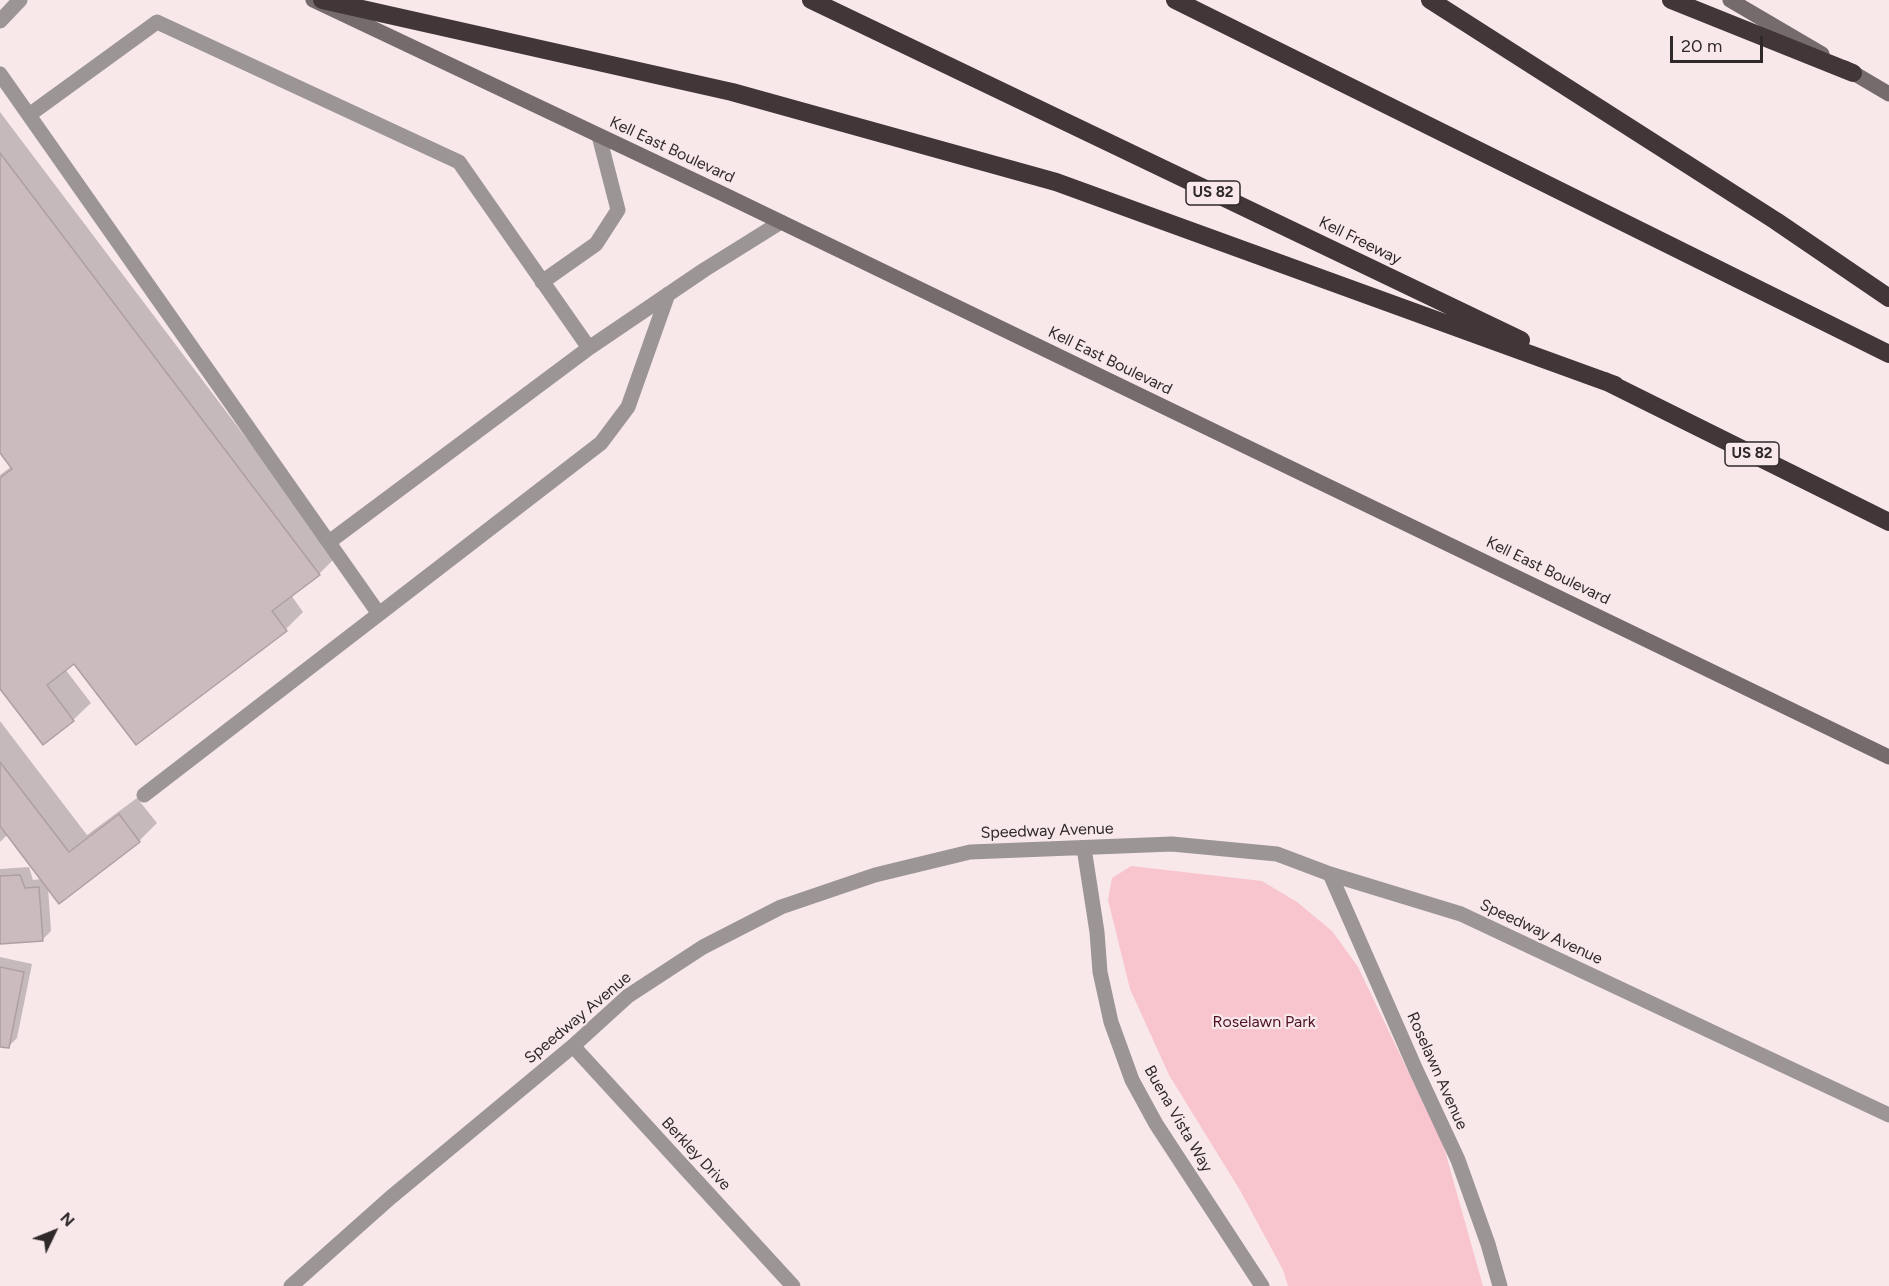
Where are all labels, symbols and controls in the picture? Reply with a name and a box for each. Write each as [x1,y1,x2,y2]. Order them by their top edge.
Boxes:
scale bar [1673,24,1766,62]
text: 20 m [1681,35,1722,57]
street label: Kell East Boulevard [607,113,737,187]
road number: US 82 [1186,181,1240,205]
street label: Kell Freeway [1316,213,1404,269]
street label: Kell East Boulevard [1045,323,1175,399]
road number: US 82 [1725,442,1779,466]
street label: Kell East Boulevard [1483,533,1613,609]
street label: Speedway Avenue [980,819,1114,843]
street label: Speedway Avenue [1477,895,1605,969]
street label: Speedway Avenue [521,968,635,1068]
street label: Roselawn Avenue [1402,1009,1472,1133]
park label: Roselawn Park [1213,1012,1315,1032]
street label: Buena Vista Way [1140,1062,1216,1176]
street label: Berkley Drive [657,1113,735,1195]
north arrow [24,1202,84,1262]
text: N [56,1208,79,1230]

